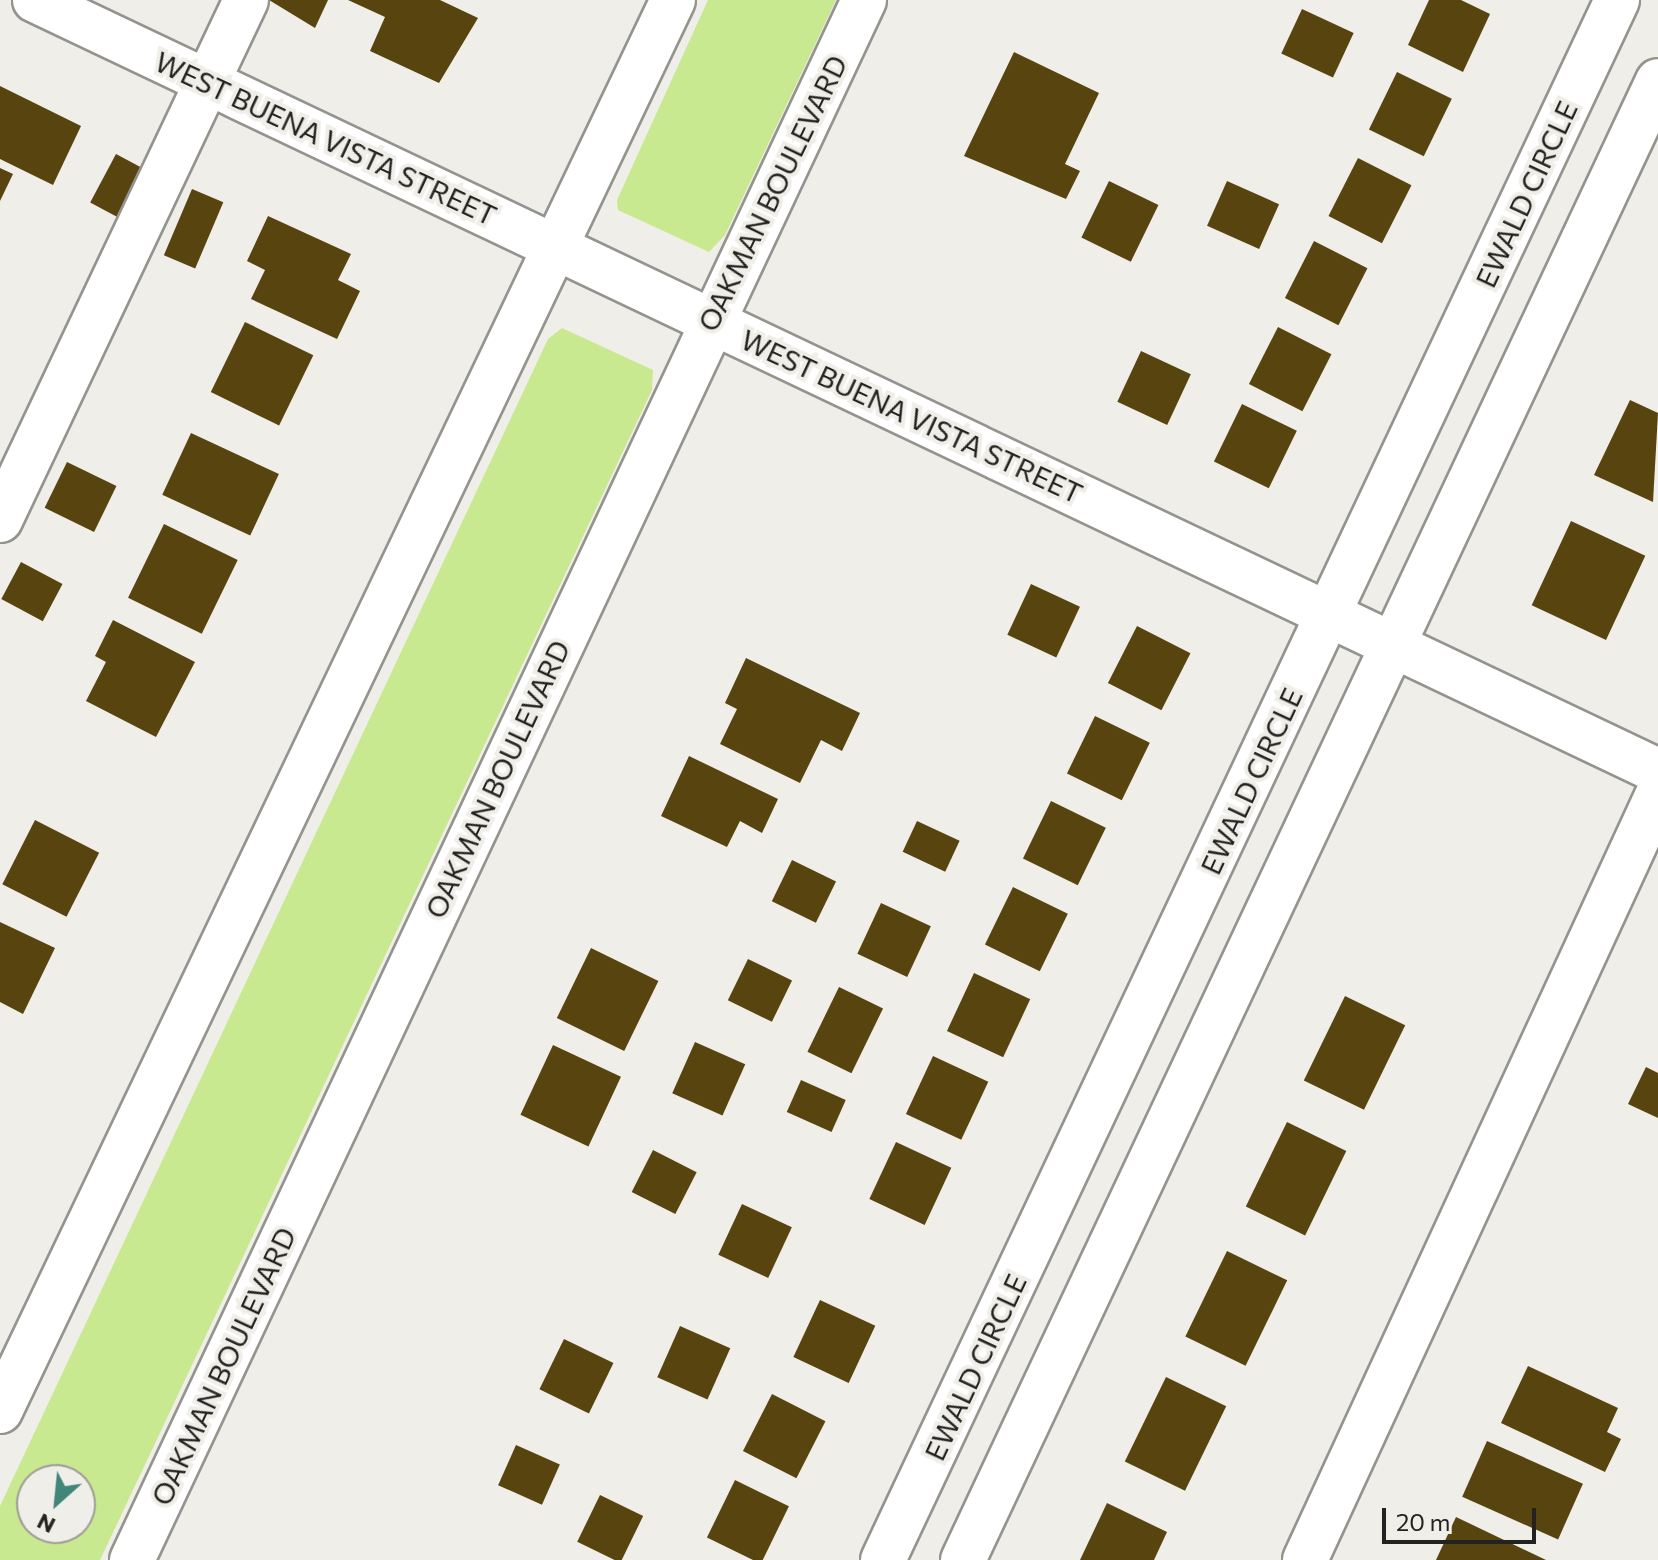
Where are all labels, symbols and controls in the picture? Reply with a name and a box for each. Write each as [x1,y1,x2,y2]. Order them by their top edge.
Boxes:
street label: WEST BUENA VISTA STREET [150,44,502,232]
street label: OAKMAN BOULEVARD [691,50,853,336]
street label: EWALD CIRCLE [1468,96,1584,292]
street label: WEST BUENA VISTA STREET [736,322,1088,510]
street label: OAKMAN BOULEVARD [418,635,576,923]
street label: EWALD CIRCLE [1193,683,1309,879]
street label: OAKMAN BOULEVARD [144,1222,302,1510]
street label: EWALD CIRCLE [917,1269,1033,1465]
north arrow [16,1464,96,1544]
scale bar [1386,1492,1540,1542]
text: 20 m [1396,1507,1450,1536]
text: N [32,1508,59,1540]

